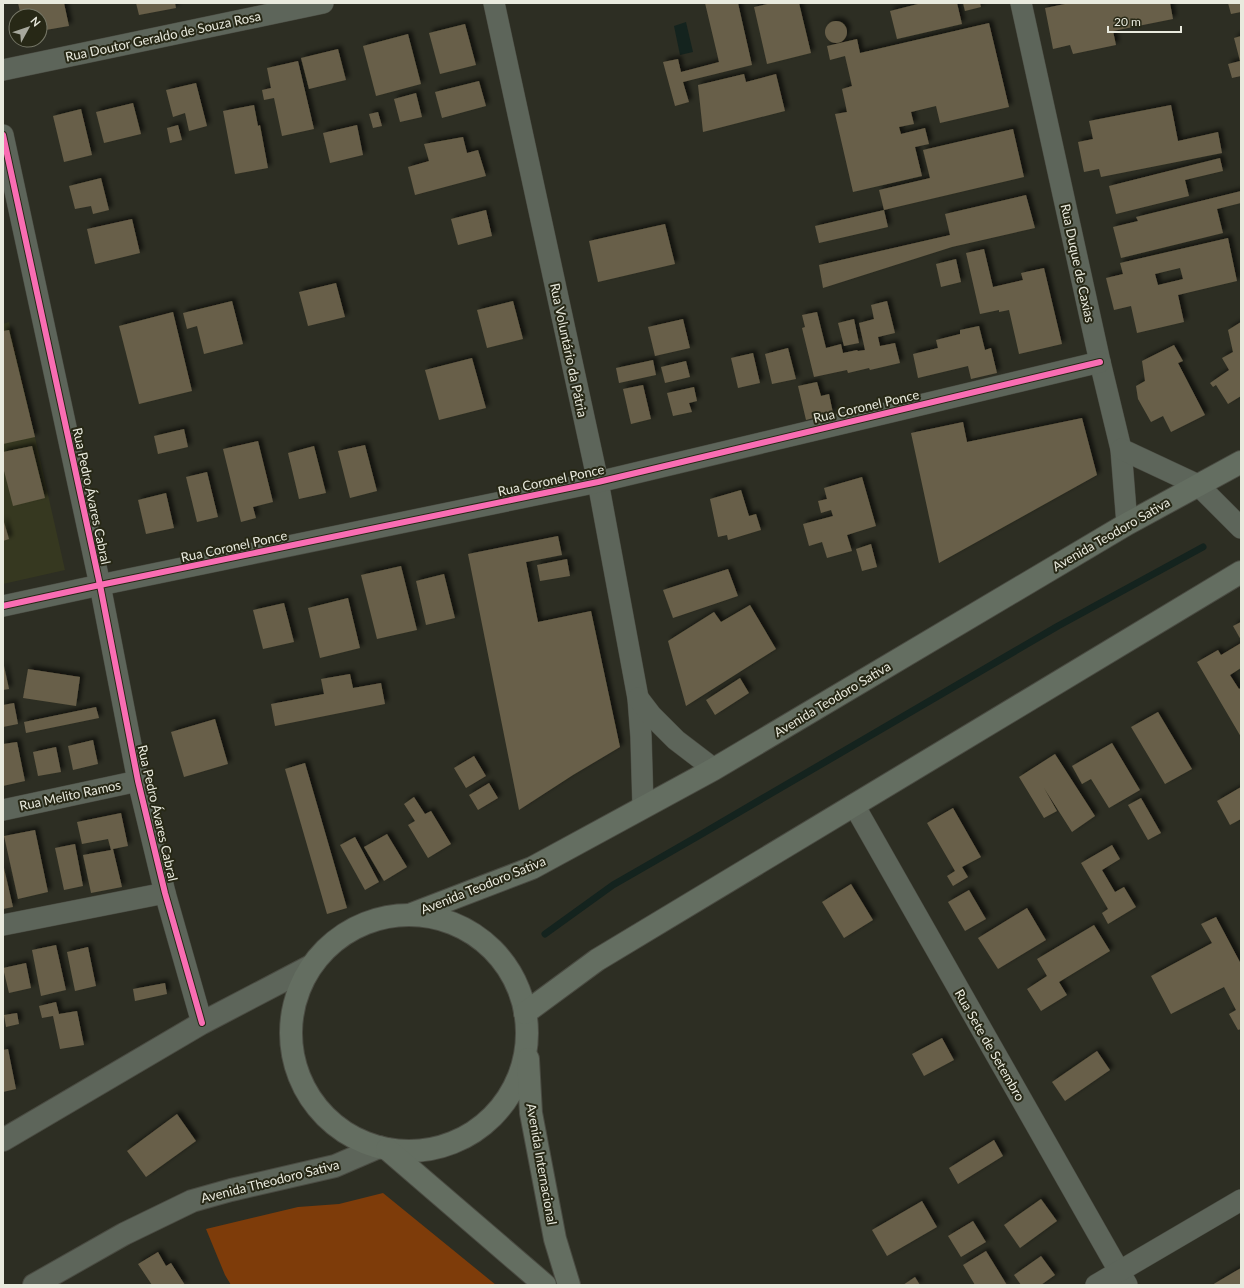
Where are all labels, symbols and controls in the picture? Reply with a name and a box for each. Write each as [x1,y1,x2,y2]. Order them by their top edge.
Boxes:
street label: Rua Doutor Geraldo de Souza Rosa [64,7,262,65]
north arrow [8,8,48,48]
scale bar [1108,8,1181,34]
text: N [28,14,44,29]
text: 20 m [1114,14,1141,29]
street label: Rua Duque de Caxias [1058,202,1098,324]
street label: Rua Voluntário da Pátria [547,281,591,419]
street label: Rua Coronel Ponce [811,386,921,426]
street label: Rua Pedro Ávares Cabral [70,426,114,566]
street label: Rua Coronel Ponce [496,461,606,499]
street label: Avenida Teodoro Sativa [1049,494,1173,574]
street label: Rua Coronel Ponce [179,527,289,565]
street label: Avenida Teodoro Sativa [771,658,893,740]
street label: Rua Pedro Ávares Cabral [135,743,181,883]
street label: Rua Melito Ramos [18,776,123,814]
street label: Avenida Teodoro Sativa [418,853,548,917]
street label: Rua Sete de Setembro [952,986,1028,1104]
street label: Avenida Internacional [523,1102,561,1226]
street label: Avenida Theodoro Sativa [199,1156,341,1206]

